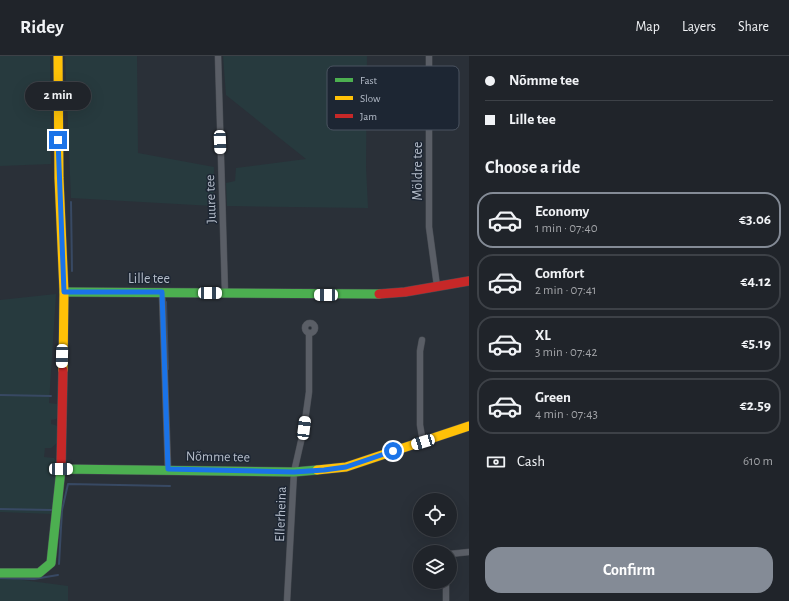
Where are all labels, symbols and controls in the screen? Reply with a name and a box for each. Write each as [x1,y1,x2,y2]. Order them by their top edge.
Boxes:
text: Ridey [20,18,64,37]
text: Map [635,20,660,34]
text: Layers [682,20,716,34]
text: Share [738,20,769,34]
legend [327,66,459,130]
text: Nõmme tee [509,73,579,88]
text: Fast [360,75,378,86]
callout: 2 min [25,82,91,110]
text: 2 min [44,89,72,102]
text: Slow [360,93,381,104]
text: Jam [360,111,377,122]
text: Lille tee [509,112,556,127]
car [214,130,226,154]
route end [49,131,67,149]
street label: Möldre tee [411,142,425,200]
text: Choose a ride [485,159,580,177]
street label: Juure tee [203,174,219,224]
icon: car [487,202,523,238]
text: Economy [535,204,589,219]
text: €3.06 [739,212,771,227]
text: 1 min · 07:40 [535,222,598,235]
icon: car [487,264,523,300]
text: Comfort [535,266,584,281]
street label: Lille tee [128,272,170,286]
text: €4.12 [741,274,771,289]
text: 2 min · 07:41 [535,284,597,297]
car [198,287,222,299]
car [314,289,338,301]
icon: car [487,326,523,362]
text: XL [535,328,551,343]
text: €5.19 [741,336,771,351]
car [56,344,68,368]
text: 3 min · 07:42 [535,346,597,359]
icon: car [487,388,523,424]
text: Green [535,390,571,405]
text: €2.59 [740,398,771,413]
text: 4 min · 07:43 [535,408,598,421]
car [297,415,311,441]
car [410,433,436,451]
route start [384,442,402,460]
street label: Nõmme tee [186,449,250,465]
icon: cash [485,451,507,473]
text: Cash [517,454,545,469]
text: 610 m [743,455,773,468]
car [49,463,73,475]
street label: Ellerheina [273,486,289,542]
map controls [413,493,457,589]
button: locate [413,493,457,537]
button: layers [413,545,457,589]
button: Confirm [485,547,773,593]

